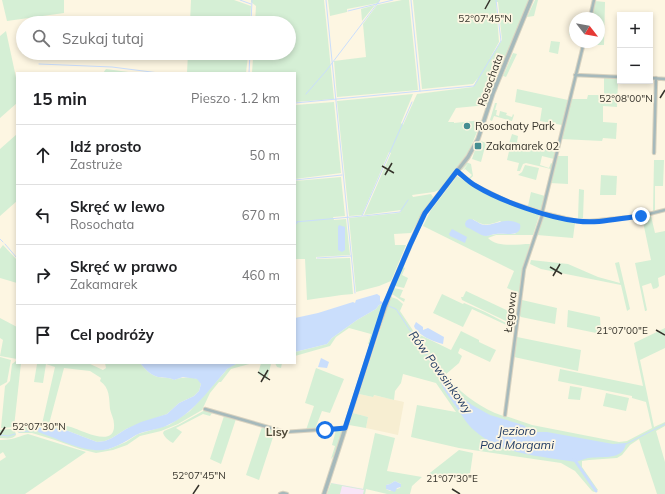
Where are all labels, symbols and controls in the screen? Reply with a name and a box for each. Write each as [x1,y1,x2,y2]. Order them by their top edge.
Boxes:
text: 52°07'45"N [458,12,512,25]
north arrow [569,12,605,48]
map controls [617,12,653,84]
button: + [617,12,653,48]
search box [16,16,296,60]
icon: search [30,27,52,49]
text: Szukaj tutaj [62,29,144,48]
button: − [617,48,653,84]
street label: Rosochata [474,52,506,108]
text: 15 min [32,88,87,109]
text: Pieszo · 1.2 km [191,90,280,106]
text: 52°08'00"N [599,92,653,105]
place label: Rosochaty Park [475,119,555,133]
marker: Rosochaty Park [462,121,472,131]
text: Idź prosto [70,137,141,156]
place label: Zakamarek 02 [486,139,560,153]
marker: Zakamarek 02 [473,141,483,151]
icon: ahead [32,144,54,166]
text: 50 m [250,147,280,163]
text: Zastruże [70,156,122,172]
text: Skręć w lewo [70,197,165,216]
icon: left [32,204,54,226]
text: 670 m [242,207,280,223]
route end [632,207,650,225]
text: Rosochata [70,216,134,232]
text: Skręć w prawo [70,257,177,276]
icon: right [32,264,54,286]
text: 460 m [242,267,280,283]
text: Zakamarek [70,276,137,292]
street label: Łęgowa [500,291,519,334]
icon: arrive [32,324,54,346]
text: 21°07'00"E [596,324,648,337]
text: Cel podróży [70,325,154,344]
water label: Rów Powsinkowy [406,328,476,417]
text: 52°07'30"N [12,420,66,433]
route start [316,421,334,439]
water label: Jezioro Pod Morgami [480,423,554,452]
district label: Lisy [266,424,289,439]
text: 52°07'45"N [172,469,226,482]
text: 21°07'30"E [426,472,478,485]

